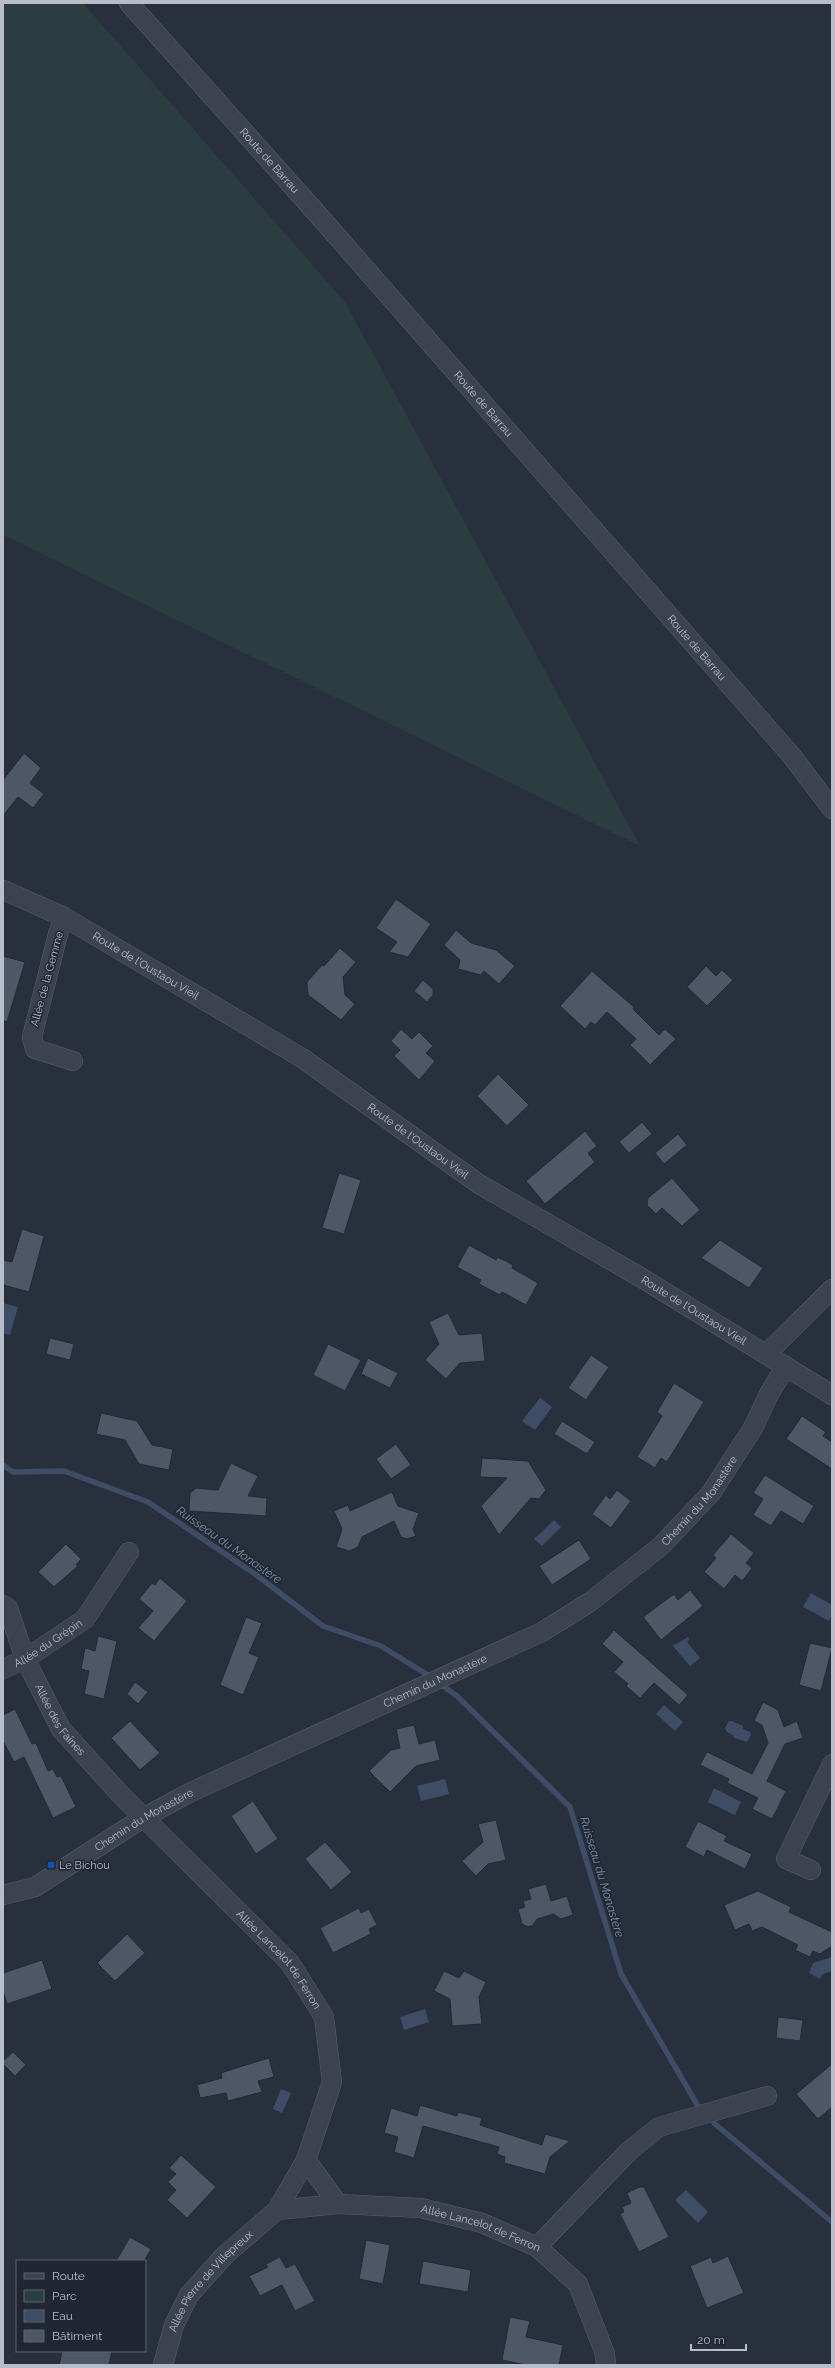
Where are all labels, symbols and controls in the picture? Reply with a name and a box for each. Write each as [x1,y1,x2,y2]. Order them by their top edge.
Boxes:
street label: Route de Barrau [237,125,302,196]
street label: Route de Barrau [451,368,516,439]
street label: Route de Barrau [665,612,729,683]
street label: Allée de la Gemme [28,929,66,1028]
street label: Route de l'Oustaou Vieil [91,929,201,1002]
street label: Route de l'Oustaou Vieil [365,1100,471,1181]
street label: Route de l'Oustaou Vieil [639,1273,749,1348]
street label: Chemin du Monastère [659,1453,740,1548]
water label: Ruisseau du Monastère [174,1503,285,1587]
street label: Allée du Grépin [12,1616,85,1670]
street label: Chemin du Monastère [381,1651,489,1710]
street label: Allée des Faînes [32,1682,88,1758]
street label: Chemin du Monastère [92,1785,196,1854]
water label: Ruisseau du Monastère [577,1815,627,1940]
place label: Le Bichou [59,1859,110,1872]
marker: Le Bichou [46,1860,56,1870]
street label: Allée Lancelot de Ferron [234,1907,324,2011]
street label: Allée Lancelot de Ferron [420,2202,543,2254]
street label: Allée Pierre de Villepreux [166,2227,256,2333]
legend [16,2260,146,2352]
text: Route [52,2269,85,2283]
text: Parc [52,2289,77,2303]
text: Eau [52,2309,73,2323]
scale bar [691,2326,746,2352]
text: Bâtiment [52,2329,102,2343]
text: 20 m [697,2333,725,2347]

